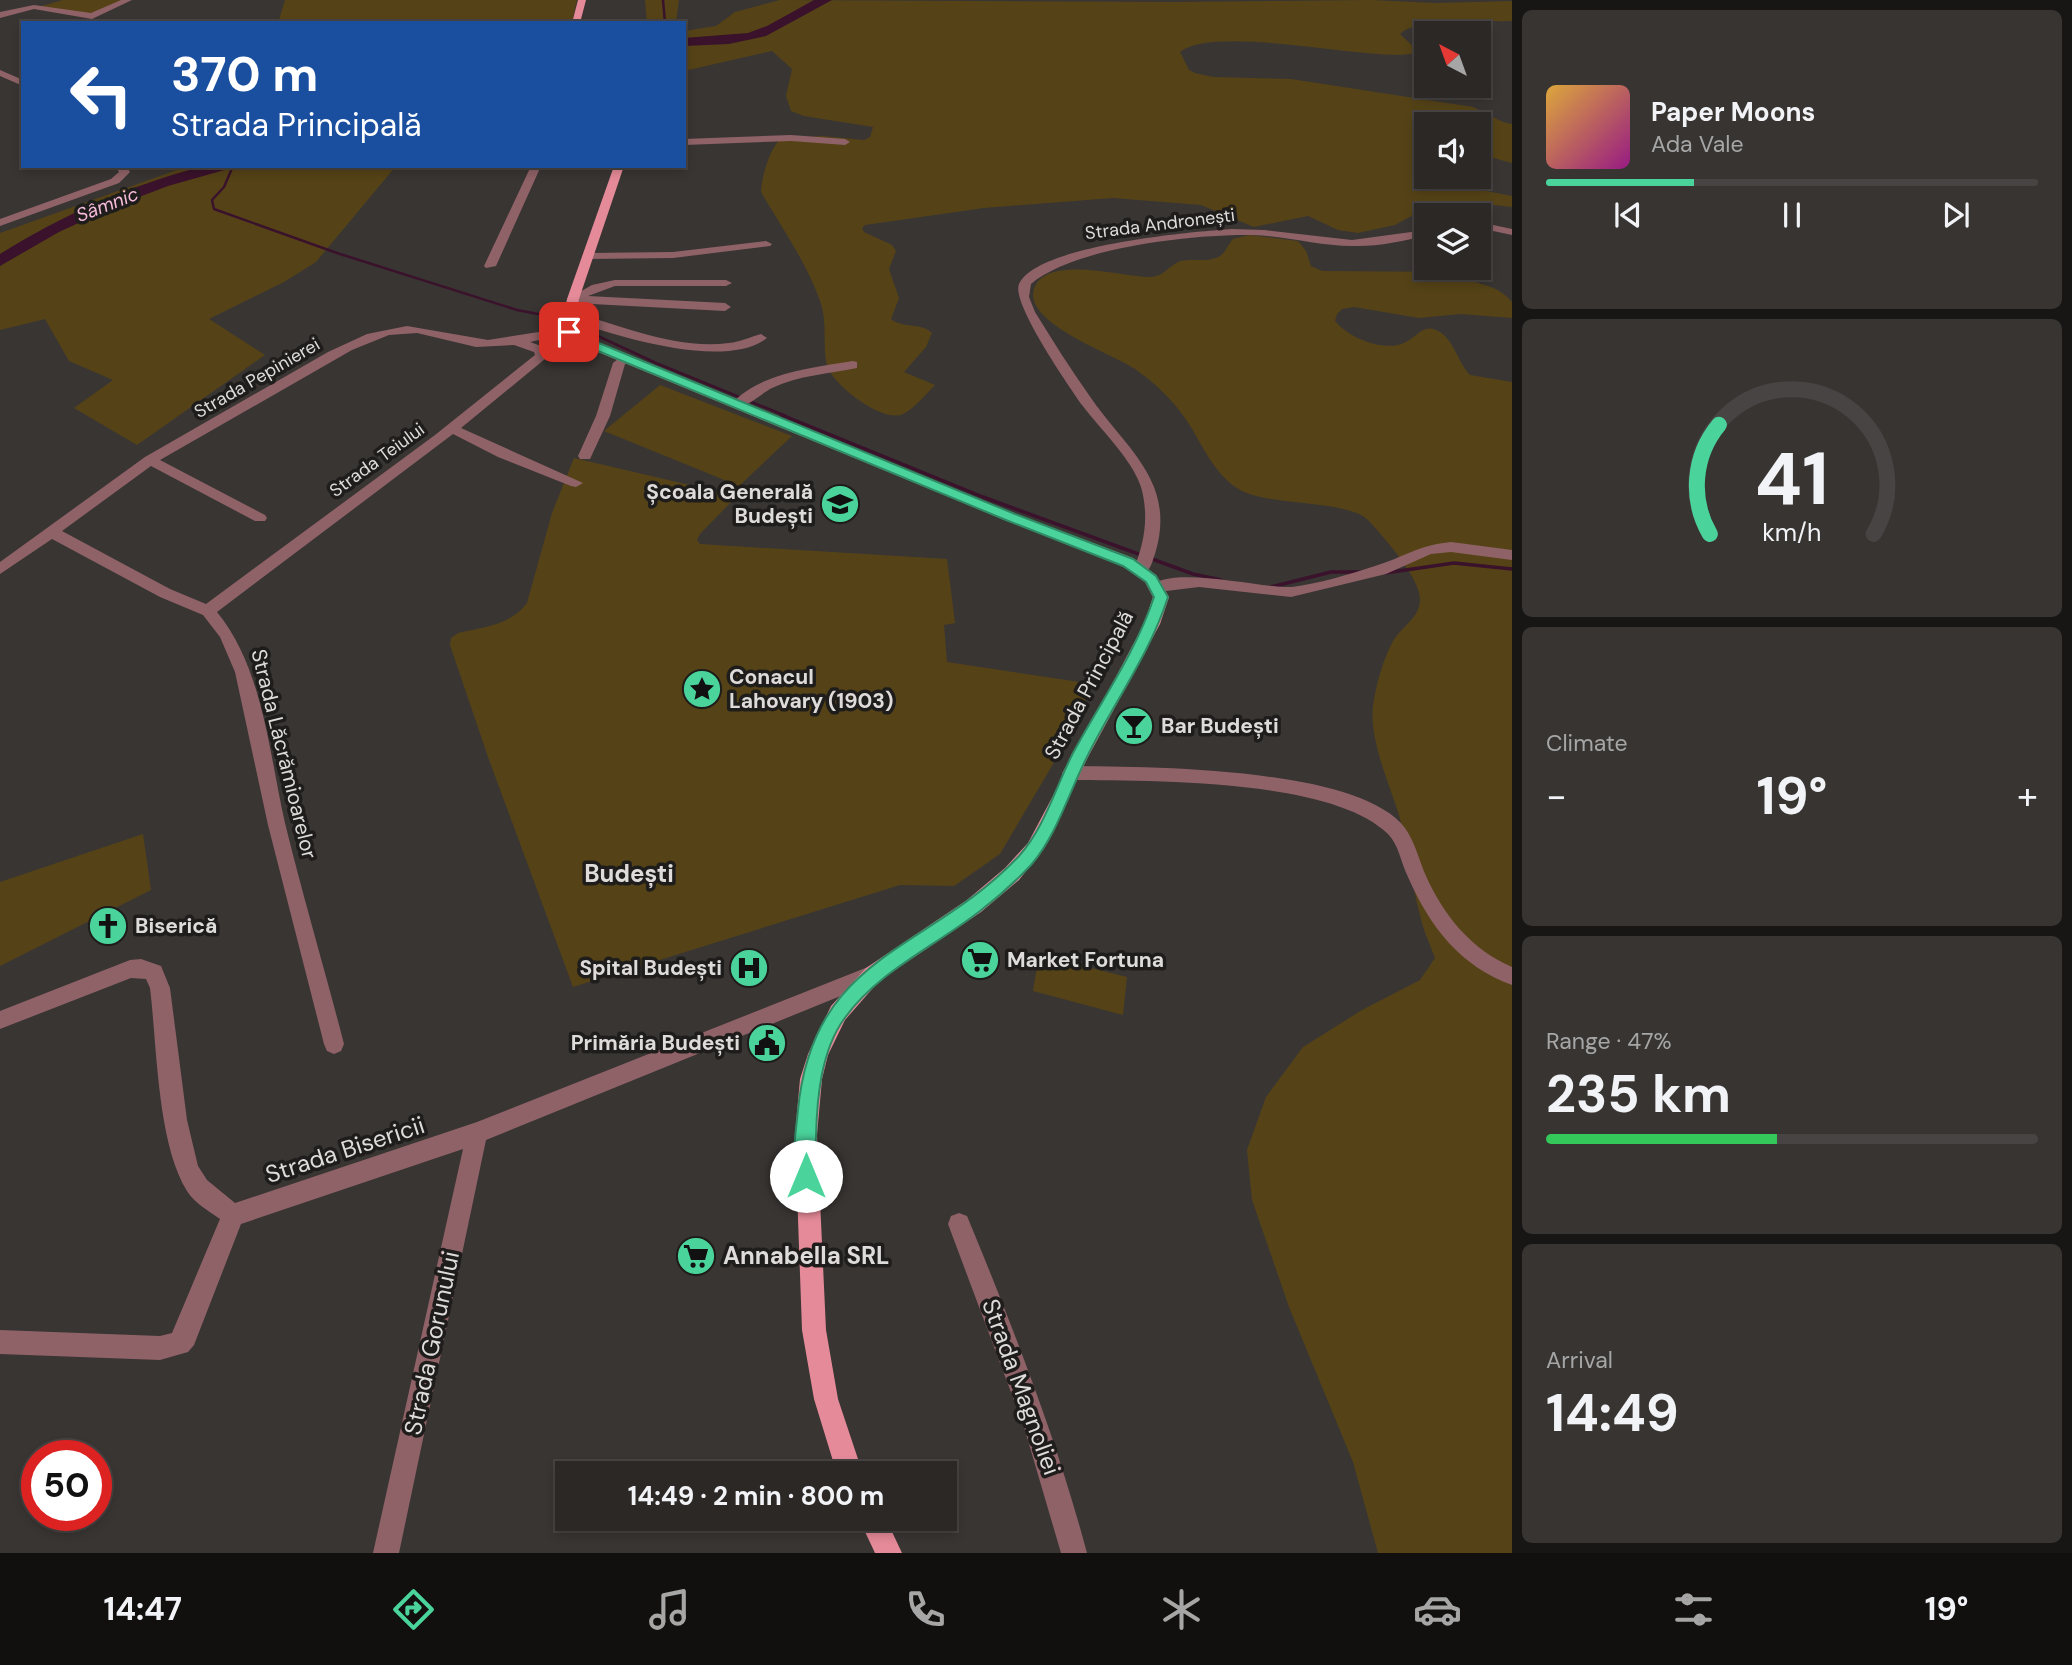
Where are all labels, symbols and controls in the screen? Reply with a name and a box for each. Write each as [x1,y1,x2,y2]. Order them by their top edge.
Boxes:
north arrow [1414,21,1491,98]
map controls [1414,21,1491,280]
text: 370 m [171,42,318,106]
icon: left [56,49,147,140]
text: Paper Moons [1651,95,1815,129]
text: Strada Principală [171,104,422,146]
button: sound [1414,112,1491,189]
text: Ada Vale [1651,129,1744,159]
water label: Sâmnic [72,181,142,228]
icon: previous [1609,196,1647,234]
icon: pause [1773,196,1811,234]
icon: next [1937,196,1975,234]
street label: Strada Andronești [1084,203,1236,245]
button: layers [1414,203,1491,280]
pin [539,302,599,362]
icon: arrive [550,313,588,351]
street label: Strada Pepinierei [190,332,324,424]
street label: Strada Teiului [325,417,429,503]
text: 41 [1755,432,1829,527]
place label: Școala Generală Budești [646,478,813,530]
school or university icon: Școala Generală Budești [819,483,861,525]
text: km/h [1762,516,1822,549]
street label: Strada Principală [1038,606,1140,764]
street label: Strada Lăcrămioarelor [244,646,324,862]
place label: Conacul Lahovary (1903) [729,663,894,715]
place icon: Conacul Lahovary (1903) [681,668,723,710]
bar icon: Bar Budești [1113,705,1155,747]
place label: Bar Budești [1161,712,1279,740]
text: Climate [1546,728,1628,758]
text: 19° [1757,762,1827,830]
text: − [1546,771,1567,821]
text: + [2017,771,2038,821]
district label: Budești [584,858,674,889]
church icon: Biserică [87,905,129,947]
place label: Biserică [135,912,217,940]
supermarket icon: Market Fortuna [959,939,1001,981]
place label: Market Fortuna [1007,946,1164,974]
hospital icon: Spital Budești [728,947,770,989]
place label: Spital Budești [579,954,722,982]
public building icon: Primăria Budești [746,1022,788,1064]
text: Range · 47% [1546,1026,1672,1056]
place label: Primăria Budești [571,1029,740,1057]
text: 235 km [1546,1060,1731,1128]
street label: Strada Bisericii [261,1109,428,1190]
position arrow [769,1139,843,1213]
supermarket icon: Annabella SRL [675,1235,717,1277]
place label: Annabella SRL [723,1240,889,1271]
street label: Strada Gorunului [397,1248,466,1438]
street label: Strada Magnoliei [975,1295,1068,1479]
text: Arrival [1546,1345,1613,1375]
text: 14:49 [1546,1379,1679,1447]
speed limit sign: 50 [21,1440,112,1531]
text: 14:49 · 2 min · 800 m [628,1479,884,1513]
icon: directions [389,1585,438,1634]
icon: music [645,1585,694,1634]
icon: phone [901,1585,950,1634]
icon: climate [1157,1585,1206,1634]
icon: car [1413,1585,1462,1634]
icon: filters [1669,1585,1718,1634]
text: 14:47 [103,1588,182,1630]
text: 19° [1925,1588,1968,1630]

